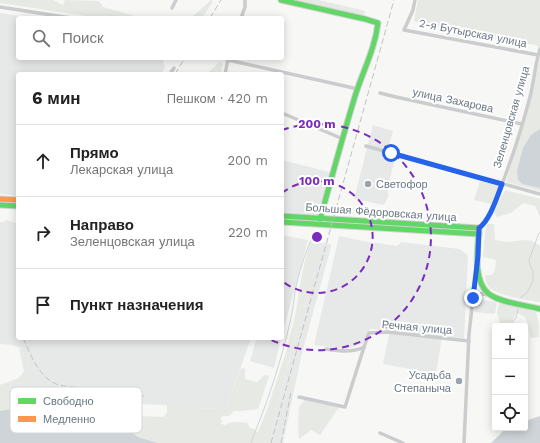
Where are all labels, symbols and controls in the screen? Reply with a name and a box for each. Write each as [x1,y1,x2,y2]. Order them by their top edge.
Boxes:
search box [16,16,284,60]
street label: 2-я Бутырская улица [418,17,529,51]
icon: search [30,27,52,49]
text: Поиск [62,29,104,47]
street label: Зеленцовская улица [491,64,533,170]
street label: улица Захарова [411,86,495,116]
text: 6 мин [32,88,81,108]
text: Пешком · 420 m [167,91,268,106]
text: 200 m [298,117,336,131]
text: Прямо [70,144,119,162]
route start [382,144,400,162]
icon: ahead [32,150,54,172]
text: 200 m [227,153,268,168]
text: Лекарская улица [70,162,173,177]
text: 100 m [299,174,335,188]
place label: Светофор [376,178,428,191]
marker: Светофор [363,179,373,189]
street label: Большая Фёдоровская улица [305,201,458,224]
text: Направо [70,216,134,234]
icon: right [32,222,54,244]
text: 220 m [228,225,268,240]
centre of rings [310,230,324,244]
text: Зеленцовская улица [70,234,195,249]
route end [464,289,482,307]
icon: arrive [32,294,54,316]
text: Пункт назначения [70,296,203,314]
street label: Речная улица [381,318,454,337]
map controls [492,323,528,431]
button: + [492,323,528,359]
button: − [492,359,528,395]
place label: Усадьба Степаныча [394,369,452,395]
marker: Усадьба Степаныча [454,376,464,386]
legend [10,387,142,433]
text: Свободно [43,395,94,408]
button: locate [492,395,528,431]
text: Медленно [43,413,95,426]

